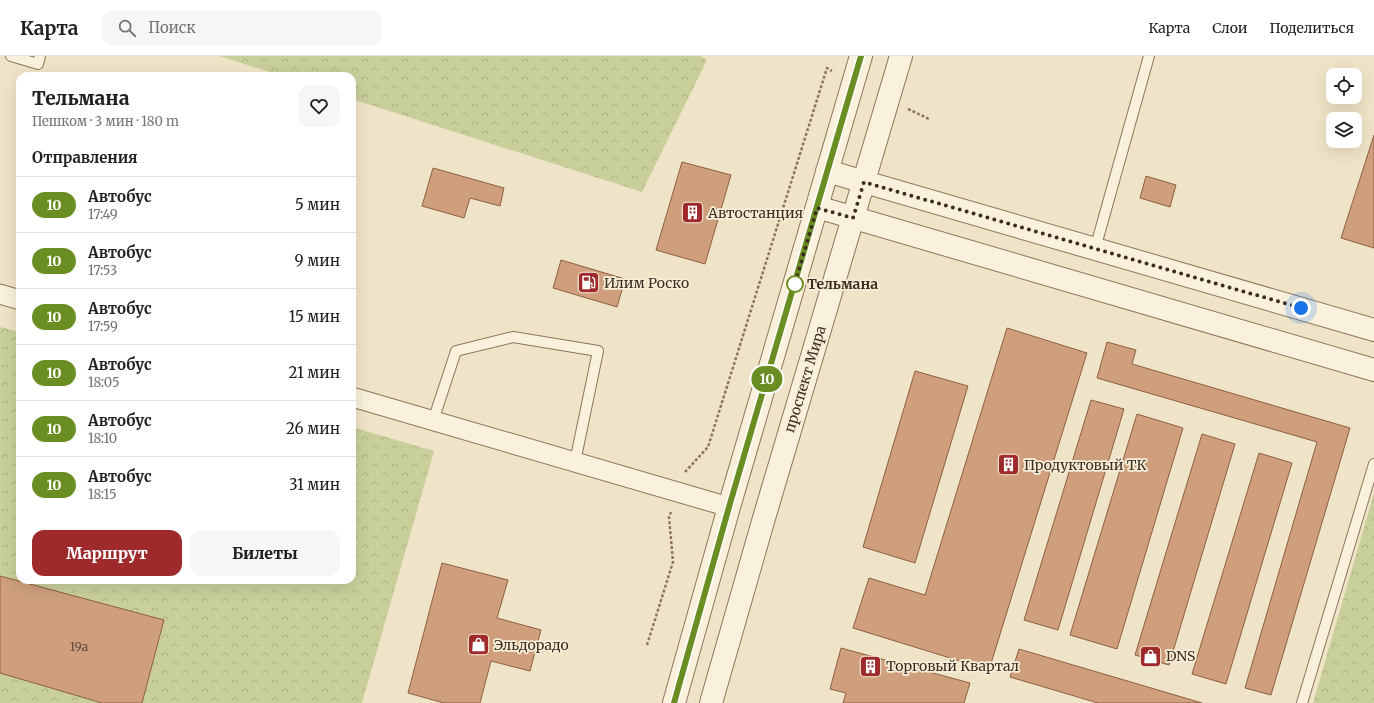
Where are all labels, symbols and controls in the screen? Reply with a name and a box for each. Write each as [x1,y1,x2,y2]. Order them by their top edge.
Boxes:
search box [102,10,382,46]
text: Карта [20,16,78,40]
icon: search [116,17,138,39]
text: Поиск [148,18,196,37]
text: Карта [1148,19,1190,37]
text: Слои [1212,19,1247,37]
text: Поделиться [1269,19,1354,37]
map controls [1326,68,1362,148]
button: locate [1326,68,1362,104]
button: heart [298,85,340,127]
text: Тельмана [32,86,129,110]
button: layers [1326,112,1362,148]
text: Пешком · 3 мин · 180 m [32,113,179,130]
text: Отправления [32,148,138,167]
text: Автобус [88,187,152,206]
text: 5 мин [295,195,340,214]
text: 10 [46,196,62,214]
building icon: Автостанция [680,200,706,226]
place label: Автостанция [707,204,803,222]
text: 17:49 [88,206,118,223]
text: Автобус [88,243,152,262]
text: 9 мин [295,251,340,270]
text: 10 [46,252,62,270]
text: 17:53 [88,262,117,279]
fuel station icon: Илим Роско [576,270,602,296]
place label: Илим Роско [604,274,689,292]
marker: Тельмана [786,275,804,293]
place label: Тельмана [807,275,878,293]
your location [1291,298,1311,318]
text: Автобус [88,299,152,318]
text: 15 мин [289,307,340,326]
text: 10 [46,308,62,326]
text: 17:59 [88,318,118,335]
street label: проспект Мира [780,323,830,435]
text: Автобус [88,355,152,374]
text: 21 мин [289,363,340,382]
text: 10 [46,364,62,382]
line badge: 10 [749,366,785,392]
text: 10 [759,370,775,388]
text: 18:05 [88,374,120,391]
text: Автобус [88,411,152,430]
text: 26 мин [286,419,340,438]
text: 10 [46,420,62,438]
text: 18:10 [88,430,117,447]
building icon: Продуктовый ТК [996,452,1022,478]
place label: Продуктовый ТК [1024,456,1146,474]
text: Автобус [88,467,152,486]
text: 31 мин [289,475,340,494]
text: 10 [46,476,62,494]
text: 18:15 [88,486,117,503]
button: Маршрут [32,530,182,576]
button: Билеты [190,530,340,576]
shop icon: Эльдорадо [466,632,492,658]
place label: Эльдорадо [494,636,569,654]
house number: 19а [70,639,89,654]
shop icon: DNS [1138,643,1164,669]
place label: DNS [1166,647,1195,665]
building icon: Торговый Квартал [858,653,884,679]
place label: Торговый Квартал [886,657,1019,675]

